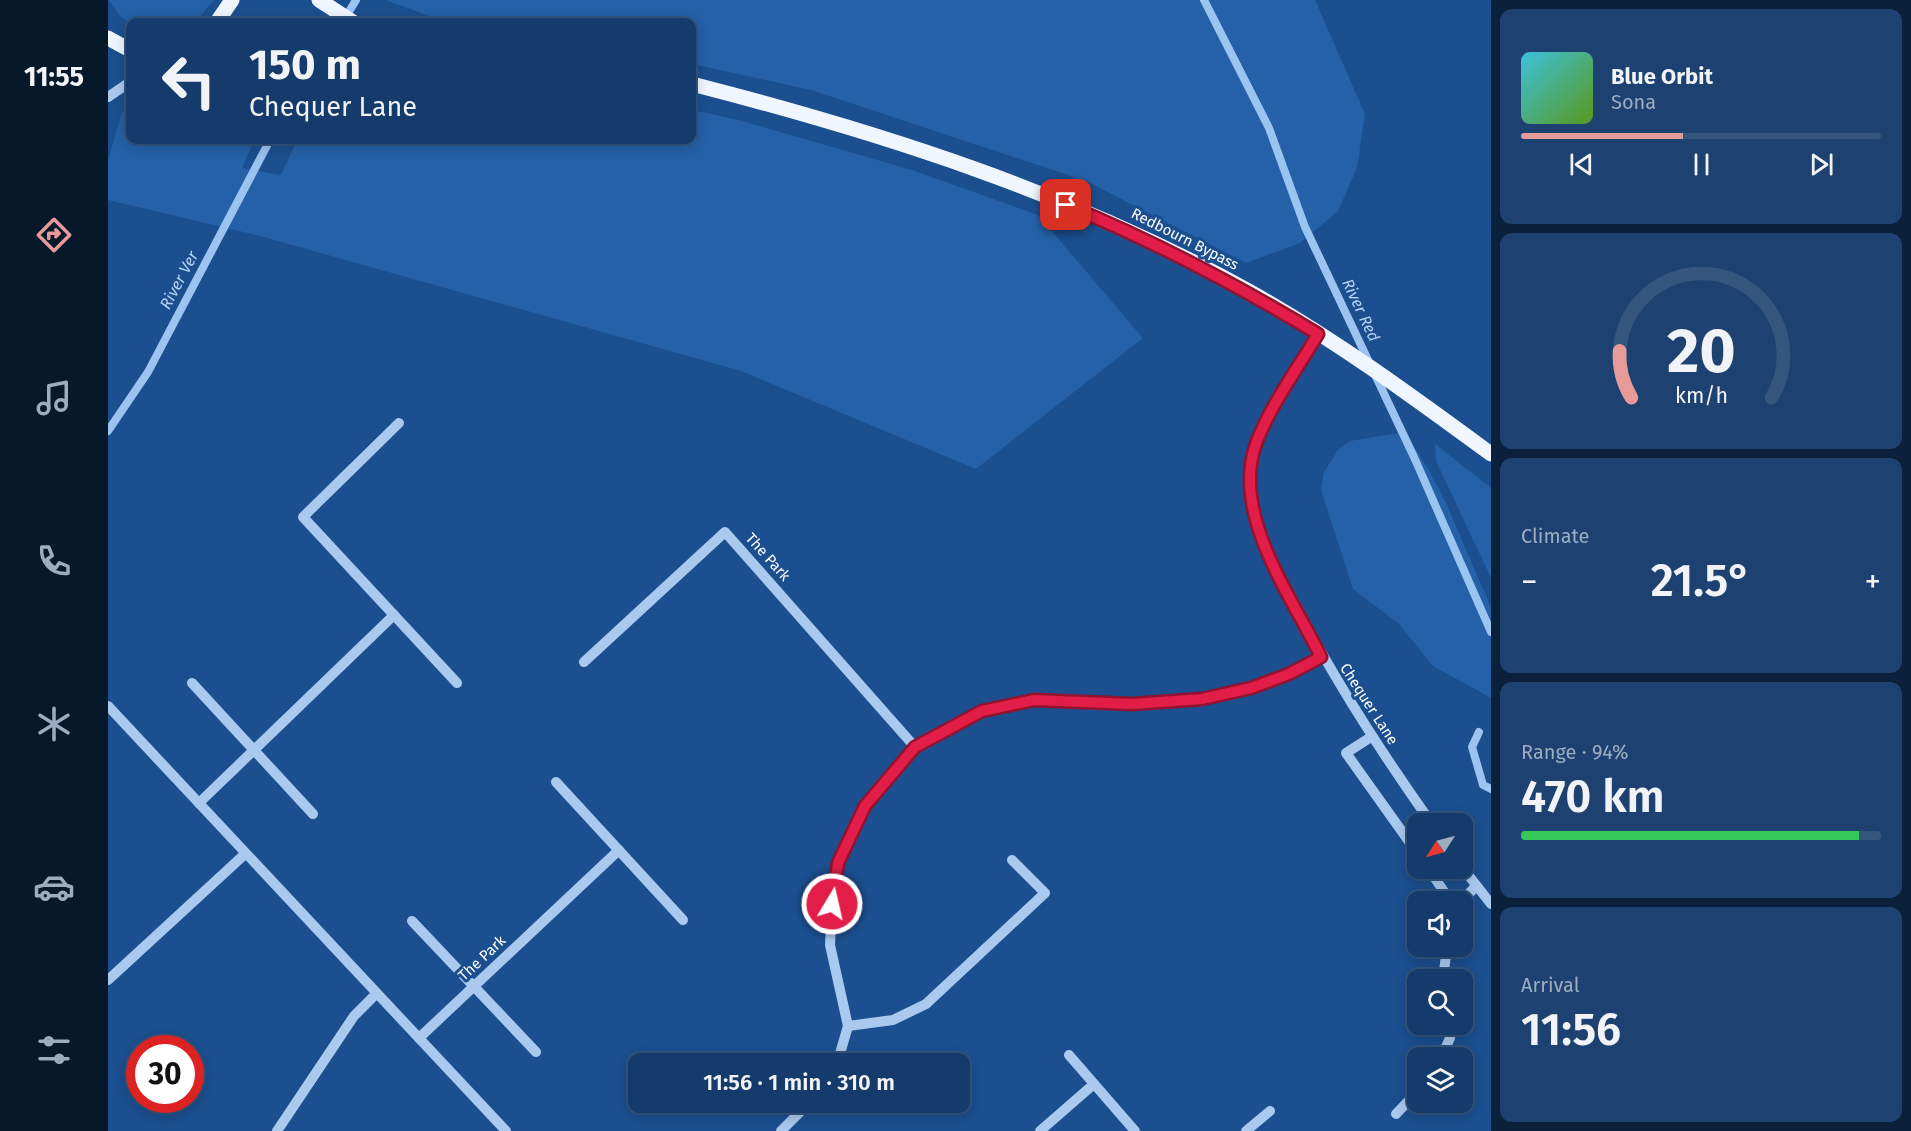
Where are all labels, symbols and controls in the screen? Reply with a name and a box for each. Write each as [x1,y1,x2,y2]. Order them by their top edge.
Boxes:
text: 150 m [249,40,361,90]
icon: left [150,42,228,120]
text: 11:55 [24,61,84,93]
text: Blue Orbit [1611,63,1713,90]
text: Sona [1611,90,1656,114]
text: Chequer Lane [249,91,417,123]
icon: previous [1565,148,1598,181]
icon: pause [1685,148,1718,181]
icon: next [1805,148,1838,181]
pin [1040,179,1091,230]
icon: arrive [1049,188,1082,221]
street label: Redbourn Bypass [1128,204,1242,274]
icon: directions [33,214,75,256]
water label: River Ver [156,247,203,312]
water label: River Red [1338,276,1384,344]
text: 20 [1667,314,1735,389]
icon: music [33,377,75,419]
text: km/h [1674,384,1728,410]
text: Climate [1521,524,1589,548]
street label: The Park [742,529,794,585]
icon: phone [33,540,75,582]
text: 21.5° [1651,554,1751,608]
text: − [1521,562,1538,602]
text: + [1865,562,1881,602]
street label: Chequer Lane [1336,660,1402,748]
icon: climate [33,703,75,745]
text: Range · 94% [1521,740,1629,764]
text: 470 km [1521,770,1665,824]
north arrow [1407,813,1473,879]
map controls [1407,813,1473,1113]
icon: car [33,866,75,908]
position arrow [800,872,864,936]
button: sound [1407,891,1473,957]
street label: The Park [455,931,510,984]
button: search [1407,969,1473,1035]
text: Arrival [1521,973,1580,997]
text: 11:56 [1521,1003,1621,1057]
icon: filters [33,1029,75,1071]
speed limit sign: 30 [126,1035,204,1113]
button: layers [1407,1047,1473,1113]
text: 11:56 · 1 min · 310 m [703,1069,895,1096]

